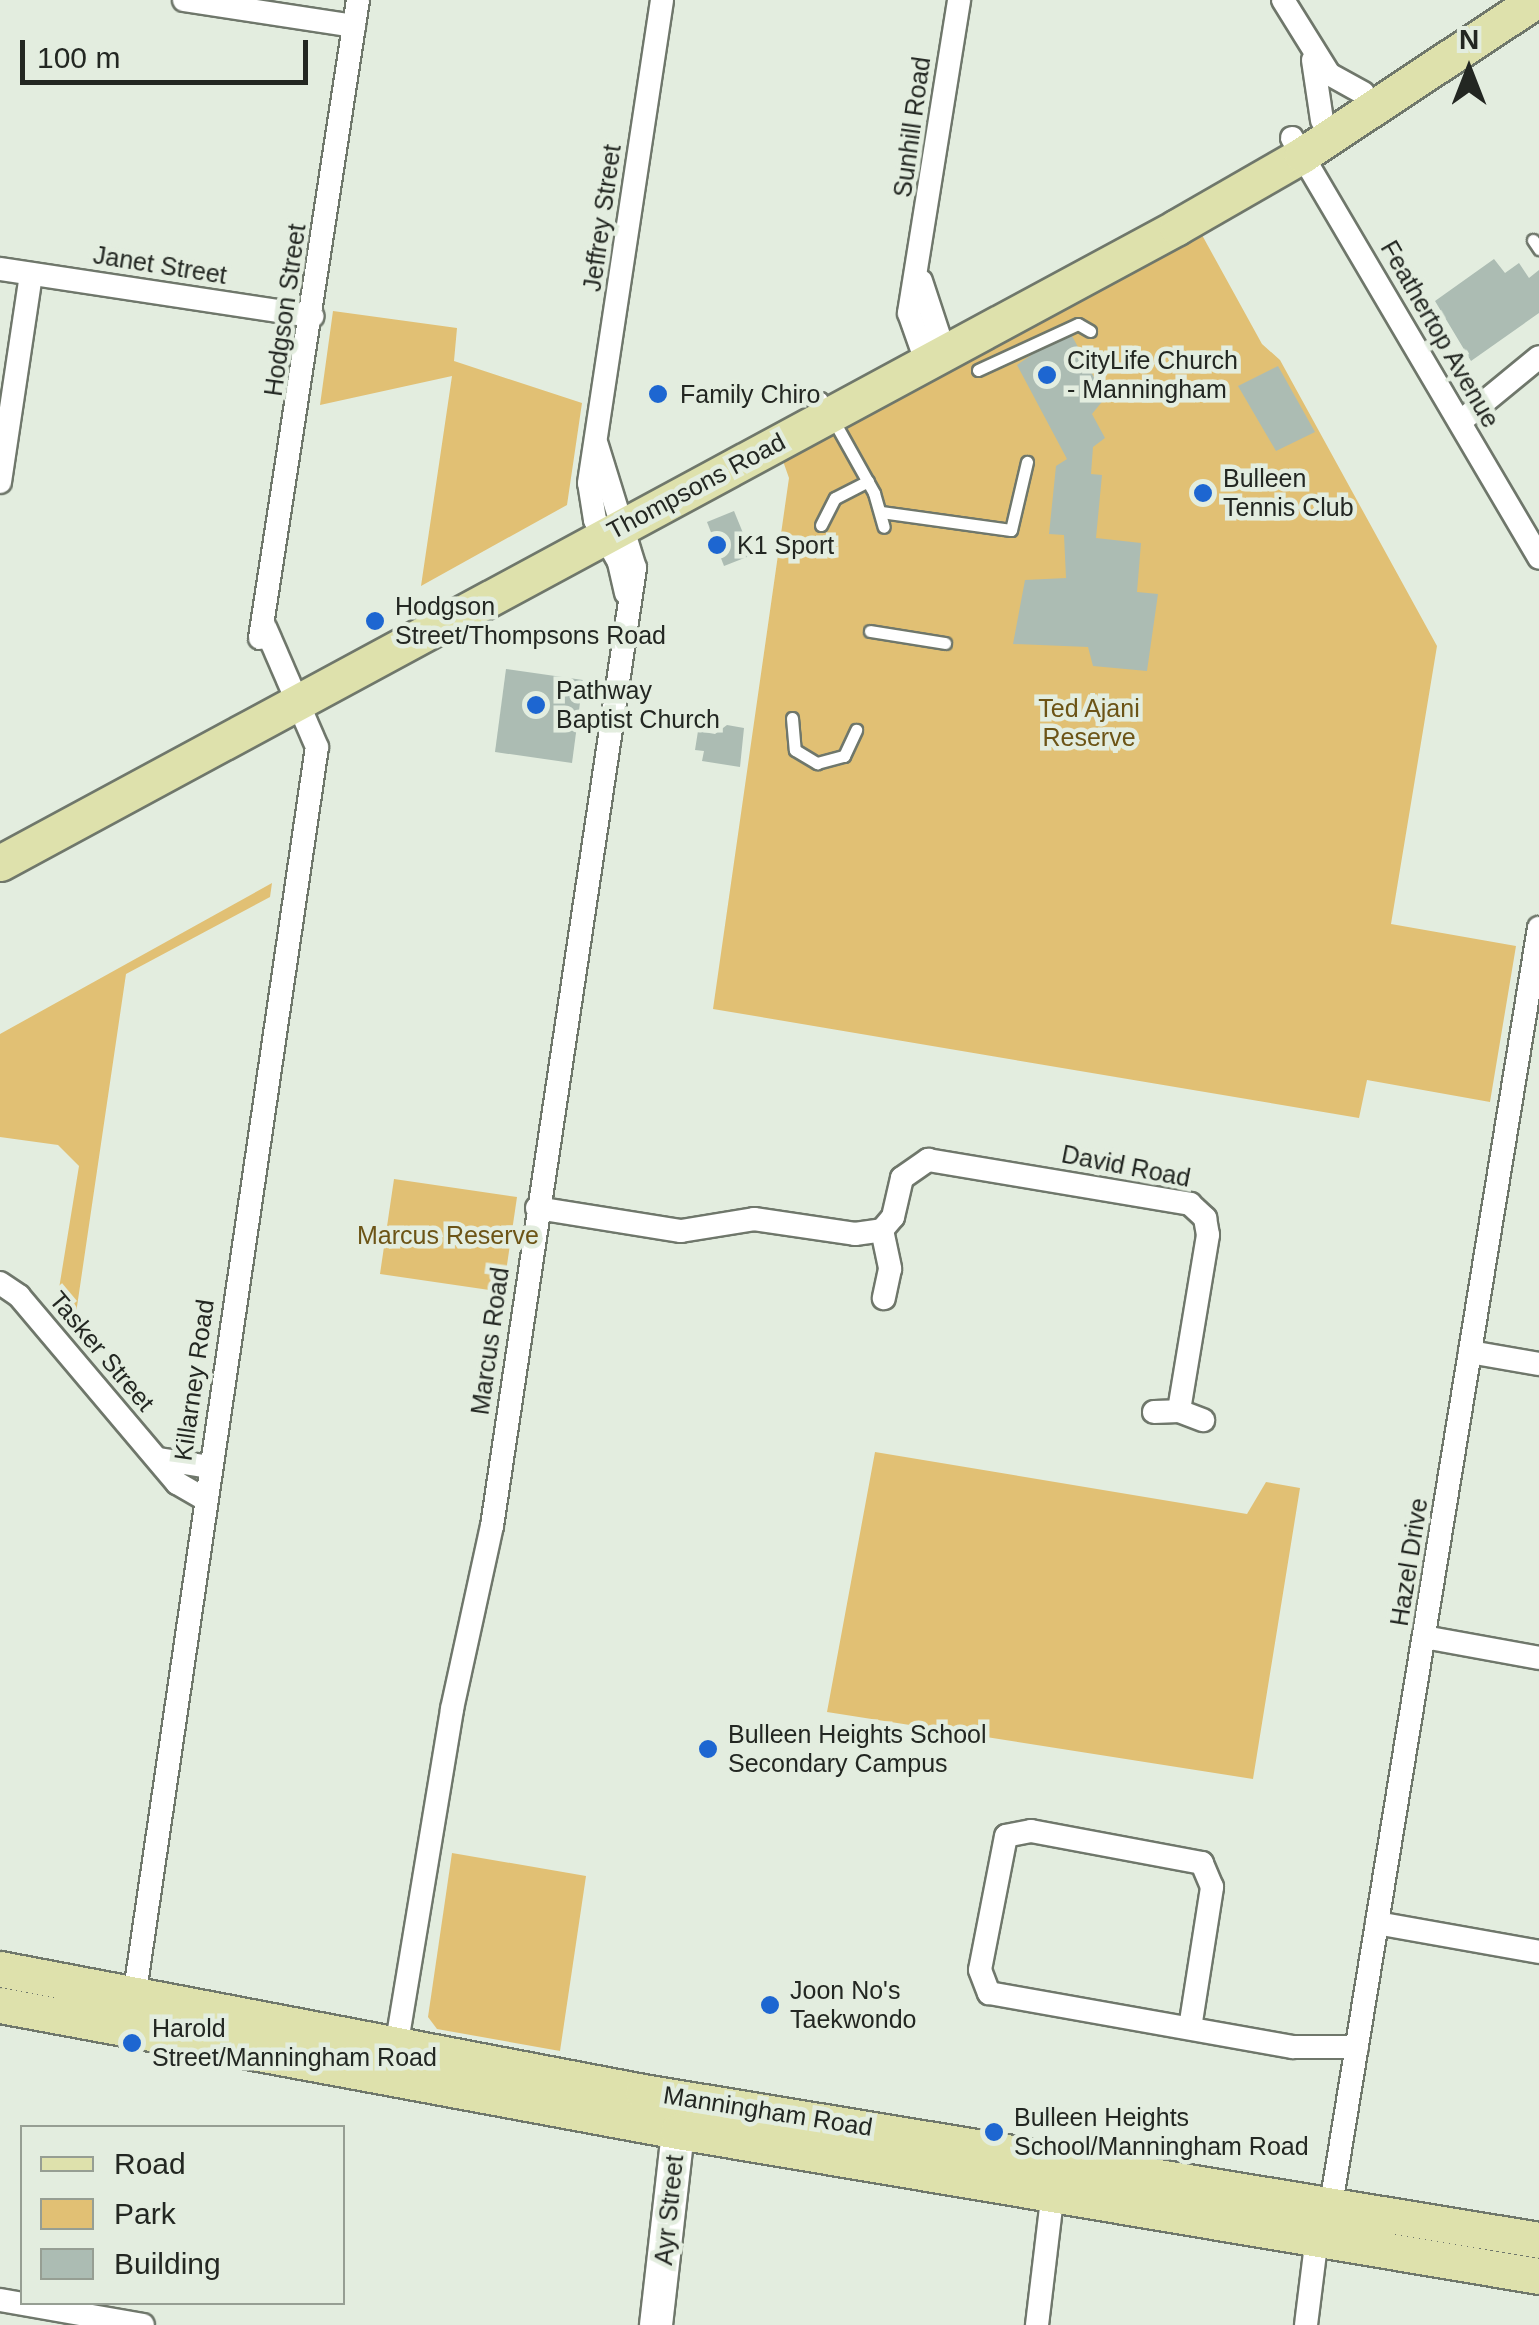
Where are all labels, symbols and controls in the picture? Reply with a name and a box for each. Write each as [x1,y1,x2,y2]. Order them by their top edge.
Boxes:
scale bar [25,20,312,82]
north arrow [1419,20,1519,120]
text: N [1459,24,1479,55]
text: 100 m [37,41,120,74]
street label: Sunhill Road [887,55,937,199]
street label: Jeffrey Street [577,143,627,293]
street label: Hodgson Street [258,222,312,398]
street label: Feathertop Avenue [1374,235,1506,433]
street label: Janet Street [91,240,229,290]
place label: CityLife Church - Manningham [1067,346,1238,405]
marker: CityLife Church - Manningham [1036,364,1058,386]
place label: Family Chiro [680,379,820,409]
marker: Family Chiro [645,381,671,407]
street label: Thompsons Road [602,426,790,546]
place label: Bulleen Tennis Club [1223,464,1354,523]
marker: Bulleen Tennis Club [1192,482,1214,504]
place label: K1 Sport [737,530,834,560]
marker: K1 Sport [706,534,728,556]
place label: Hodgson Street/Thompsons Road [395,592,666,651]
marker: Hodgson Street/Thompsons Road [364,610,386,632]
place label: Pathway Baptist Church [556,676,720,735]
marker: Pathway Baptist Church [525,694,547,716]
park label: Ted Ajani Reserve [1038,694,1140,753]
street label: David Road [1059,1139,1193,1193]
park label: Marcus Reserve [357,1220,539,1250]
street label: Marcus Road [465,1265,515,1417]
street label: Tasker Street [43,1285,161,1417]
street label: Killarney Road [168,1297,220,1463]
street label: Hazel Drive [1384,1496,1434,1628]
place label: Bulleen Heights School Secondary Campus [728,1720,986,1779]
marker: Bulleen Heights School Secondary Campus [697,1738,719,1760]
place label: Joon No's Taekwondo [790,1976,916,2035]
marker: Joon No's Taekwondo [759,1994,781,2016]
place label: Harold Street/Manningham Road [152,2014,437,2073]
marker: Harold Street/Manningham Road [121,2032,143,2054]
street label: Manningham Road [661,2080,875,2142]
place label: Bulleen Heights School/Manningham Road [1014,2103,1309,2162]
marker: Bulleen Heights School/Manningham Road [983,2121,1005,2143]
legend [20,2125,345,2305]
text: Road [114,2147,186,2180]
street label: Ayr Street [648,2153,690,2267]
text: Park [114,2197,176,2230]
text: Building [114,2247,221,2280]

